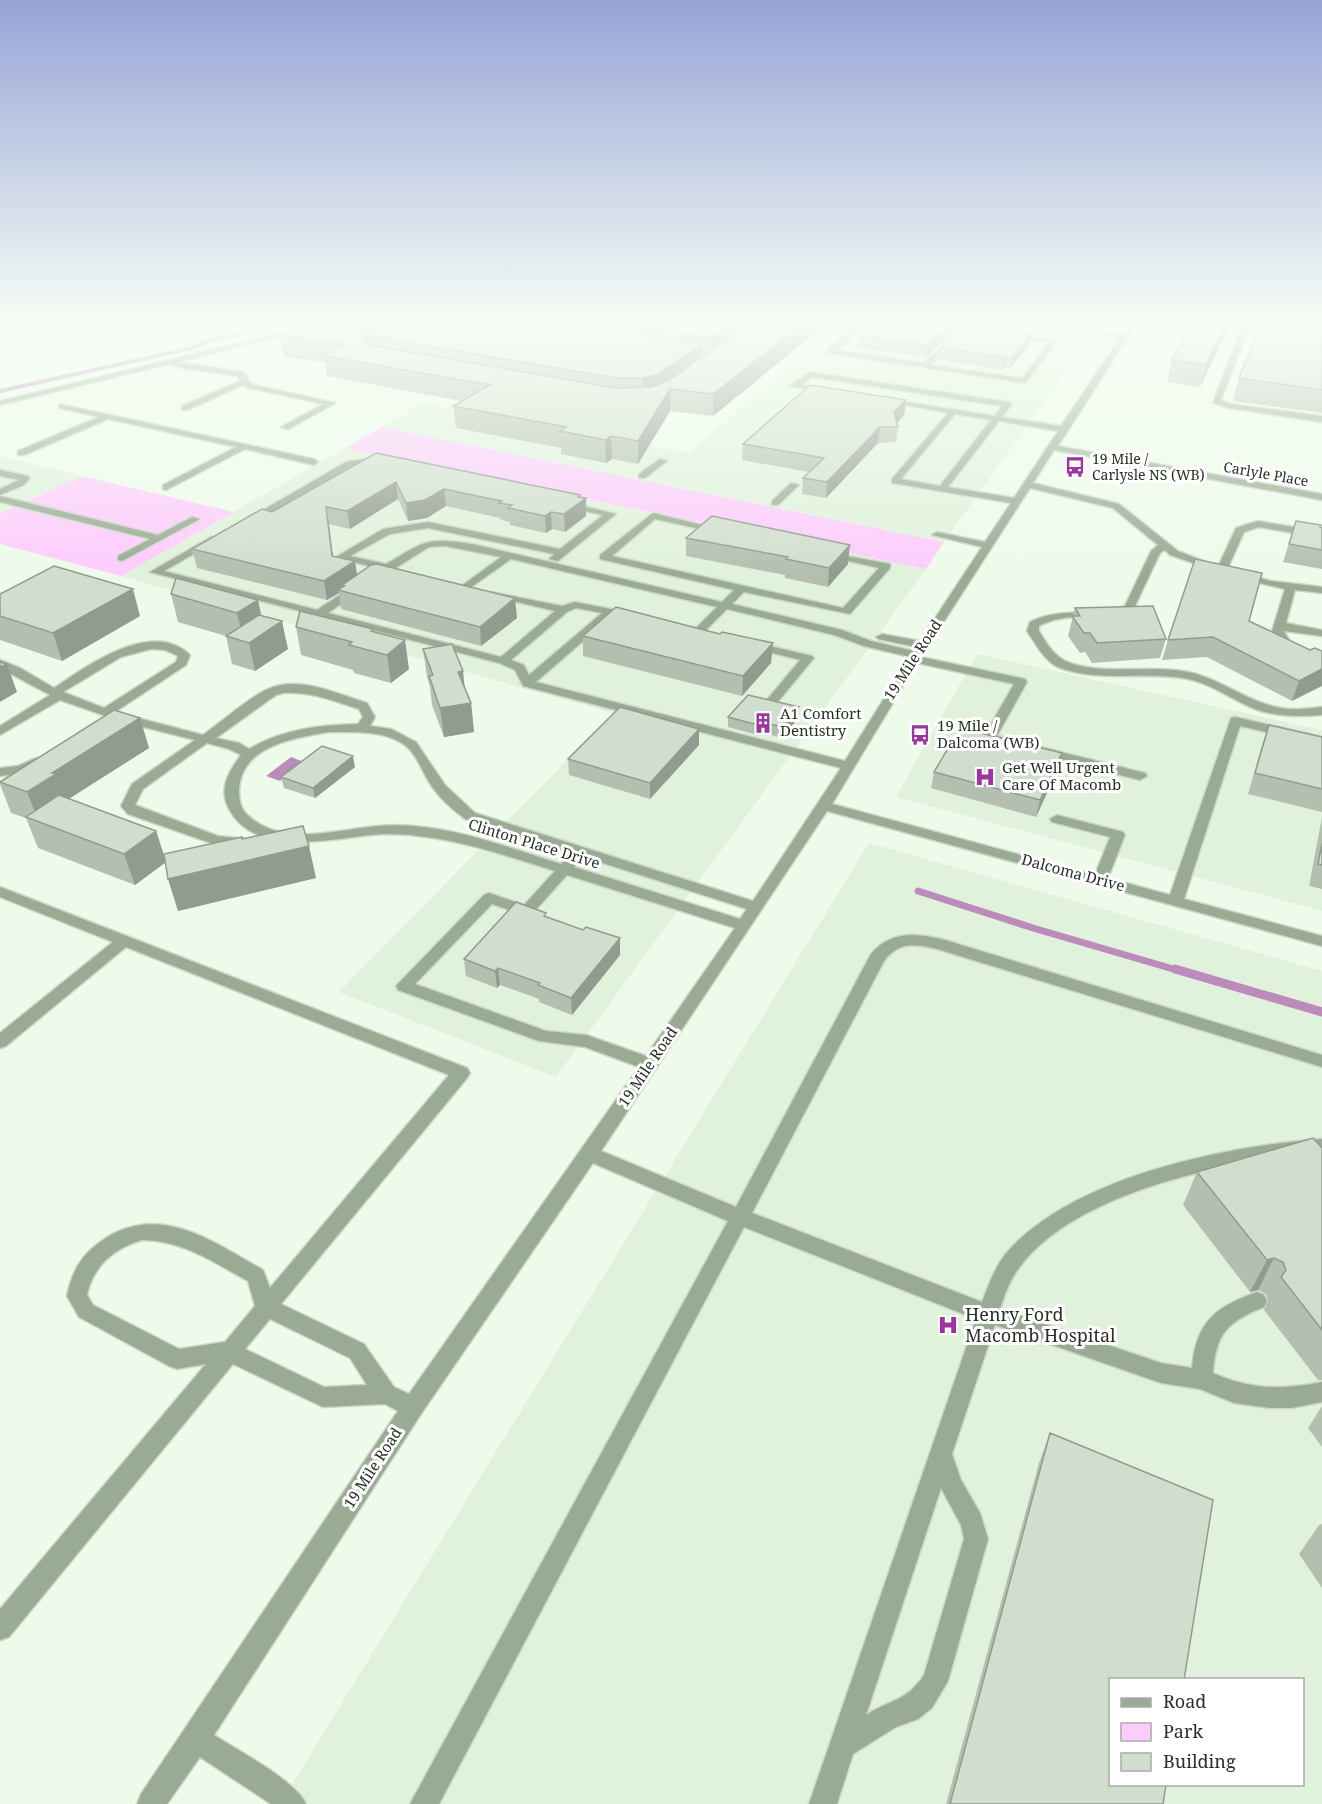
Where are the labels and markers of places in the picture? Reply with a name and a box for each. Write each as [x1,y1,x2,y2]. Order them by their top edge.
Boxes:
place label: 19 Mile / Carlysle NS (WB) [1092,449,1205,484]
bus stop icon: 19 Mile / Carlysle NS (WB) [1063,455,1087,479]
place label: A1 Comfort Dentistry [780,703,861,740]
building icon: A1 Comfort Dentistry [751,711,775,735]
place label: 19 Mile / Dalcoma (WB) [937,715,1039,752]
bus stop icon: 19 Mile / Dalcoma (WB) [908,723,932,747]
place label: Get Well Urgent Care Of Macomb [1002,757,1121,794]
hospital icon: Get Well Urgent Care Of Macomb [973,765,997,789]
place label: Henry Ford Macomb Hospital [965,1302,1116,1347]
hospital icon: Henry Ford Macomb Hospital [936,1313,960,1337]

